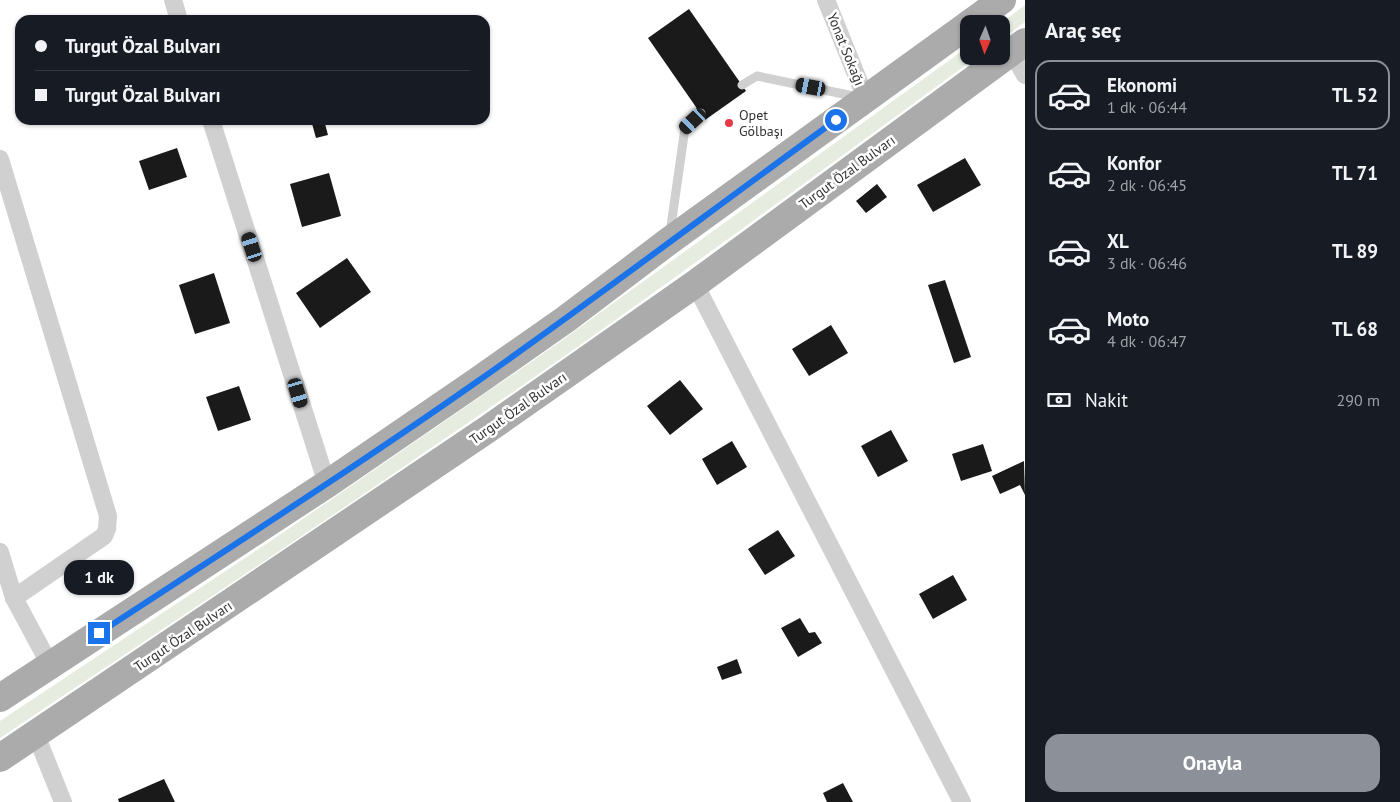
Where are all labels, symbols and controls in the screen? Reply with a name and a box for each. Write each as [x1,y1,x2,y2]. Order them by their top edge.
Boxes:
street label: Yonat Sokağı [823,10,869,88]
north arrow [960,15,1010,65]
map controls [960,15,1010,65]
text: Araç seç [1045,16,1121,44]
text: Turgut Özal Bulvarı [65,34,221,58]
icon: car [1047,73,1092,118]
text: Ekonomi [1107,73,1177,97]
car [794,77,827,97]
text: Turgut Özal Bulvarı [65,83,221,107]
text: TL 52 [1332,83,1378,107]
text: 1 dk · 06:44 [1107,97,1187,117]
car [676,105,709,137]
place label: Opet Gölbaşı [739,106,783,140]
route start [825,109,847,131]
marker: Opet Gölbaşı [723,117,735,129]
street label: Turgut Özal Bulvarı [795,131,899,213]
icon: car [1047,151,1092,196]
text: Konfor [1107,151,1161,175]
text: TL 71 [1332,161,1378,185]
text: 2 dk · 06:45 [1107,175,1187,195]
icon: car [1047,229,1092,274]
text: XL [1107,229,1129,253]
car [240,230,263,264]
text: TL 89 [1332,239,1378,263]
text: 3 dk · 06:46 [1107,253,1187,273]
icon: car [1047,307,1092,352]
text: Moto [1107,307,1149,331]
text: TL 68 [1332,317,1378,341]
text: 4 dk · 06:47 [1107,331,1187,351]
street label: Turgut Özal Bulvarı [466,368,570,448]
car [286,376,309,410]
icon: cash [1045,386,1073,414]
text: Nakit [1085,388,1128,412]
text: 290 m [1337,390,1380,410]
callout: 1 dk [64,560,134,596]
text: 1 dk [84,567,114,587]
street label: Turgut Özal Bulvarı [131,597,235,675]
route end [88,622,110,644]
button: Onayla [1045,734,1380,792]

